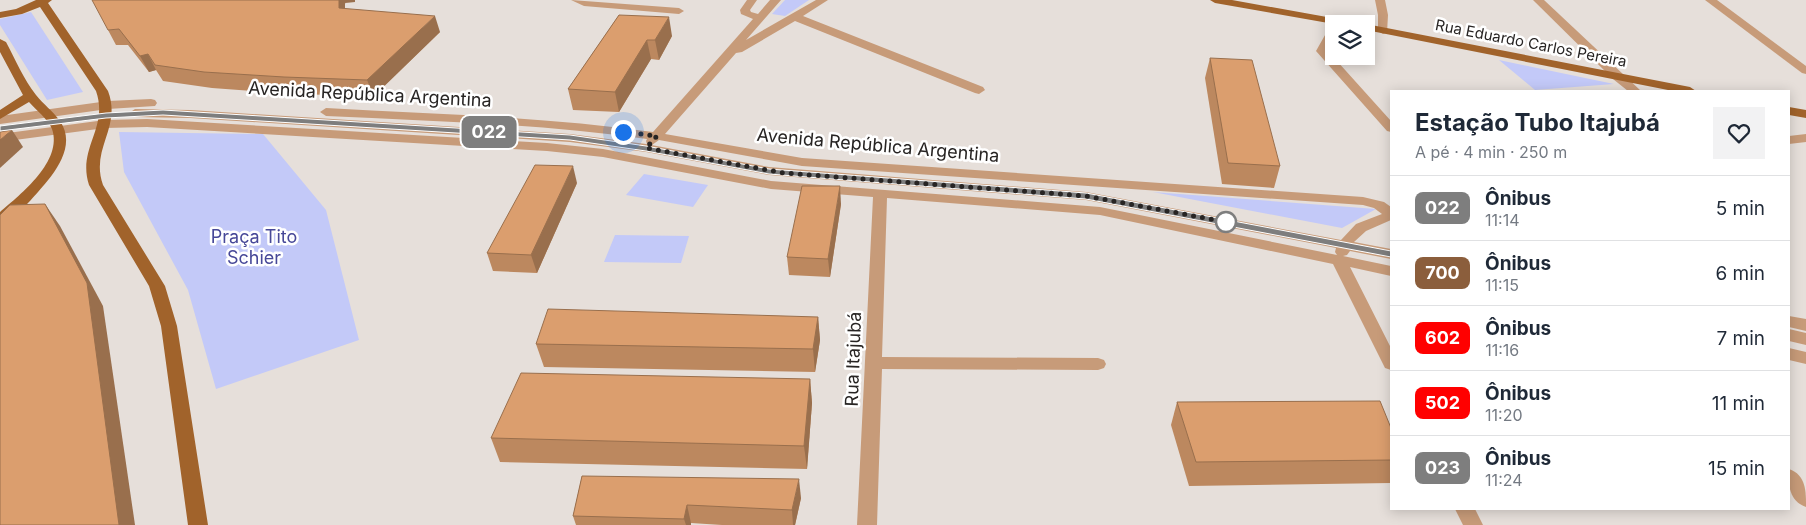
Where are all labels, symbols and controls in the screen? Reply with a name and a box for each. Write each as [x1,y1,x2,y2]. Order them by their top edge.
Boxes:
map controls [1325,15,1375,65]
button: layers [1325,15,1375,65]
street label: Rua Eduardo Carlos Pereira [1434,15,1628,71]
street label: Avenida República Argentina [248,77,492,111]
button: heart [1713,107,1765,159]
text: Estação Tubo Itajubá [1415,108,1660,137]
line badge: 022 [460,116,518,148]
your location [611,120,636,145]
text: 022 [472,121,506,142]
street label: Avenida República Argentina [756,124,1000,166]
text: A pé · 4 min · 250 m [1415,142,1567,162]
text: Ônibus [1485,187,1551,210]
text: 022 [1425,197,1460,218]
text: 5 min [1716,197,1765,220]
text: 11:14 [1485,210,1519,230]
unlabelled marker [1215,211,1237,233]
park label: Praça Tito Schier [211,226,297,268]
text: Ônibus [1485,252,1551,275]
text: 700 [1425,262,1460,283]
text: 6 min [1715,262,1765,285]
text: 11:15 [1485,275,1519,295]
street label: Rua Itajubá [841,311,865,407]
text: Ônibus [1485,317,1551,340]
text: 602 [1425,327,1460,348]
text: 7 min [1716,327,1765,350]
text: 11:16 [1485,340,1519,360]
text: Ônibus [1485,382,1551,405]
text: 502 [1425,392,1460,413]
text: 11 min [1712,392,1765,415]
text: 11:20 [1485,405,1522,425]
text: Ônibus [1485,447,1551,470]
text: 023 [1425,457,1460,478]
text: 15 min [1708,457,1765,480]
text: 11:24 [1485,470,1523,490]

